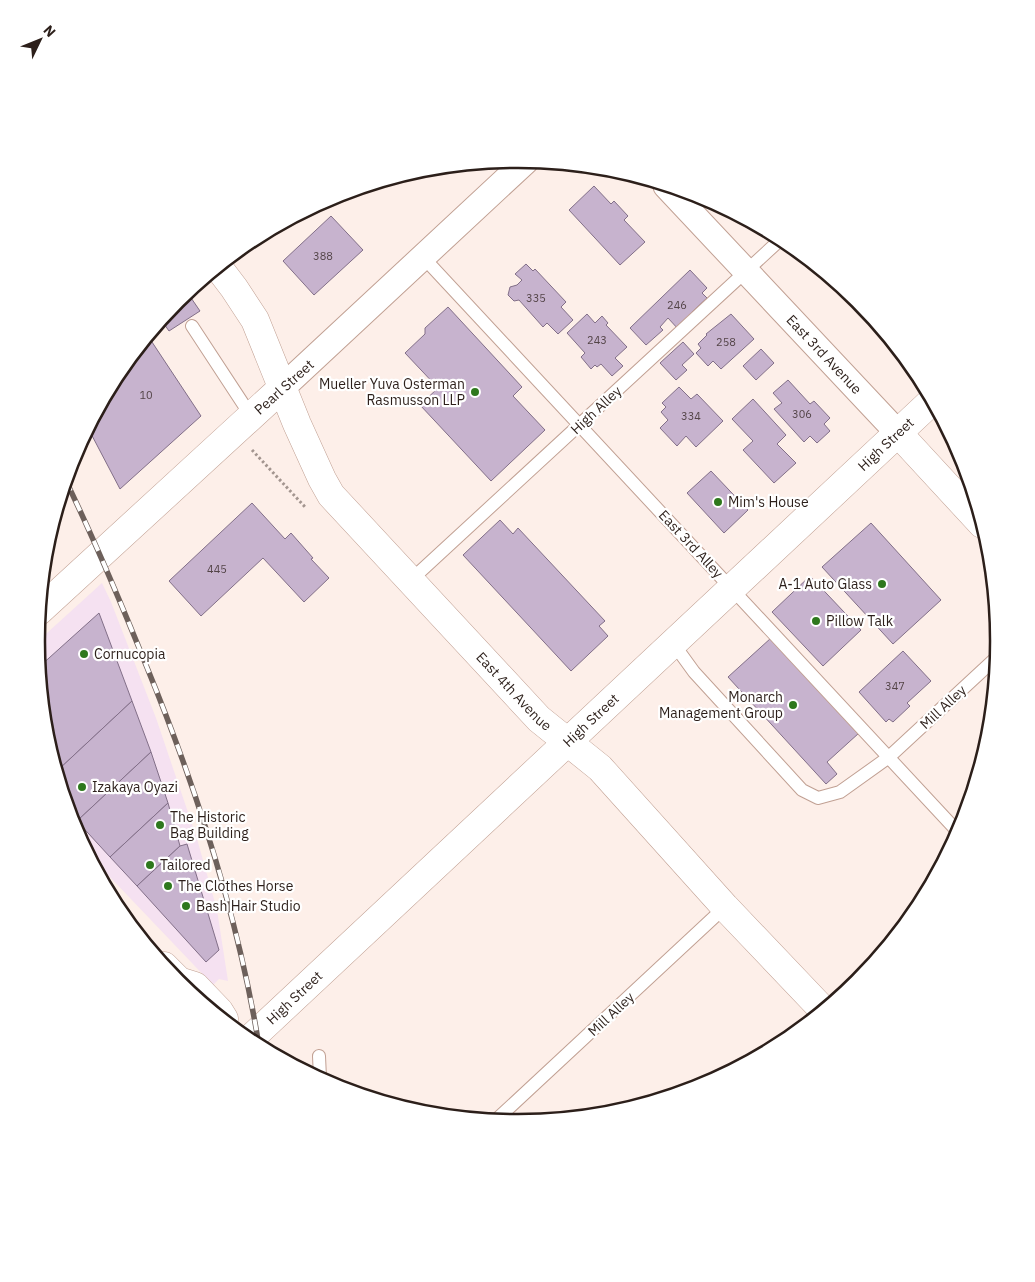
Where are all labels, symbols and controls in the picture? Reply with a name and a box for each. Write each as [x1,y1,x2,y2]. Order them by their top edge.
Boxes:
north arrow [15,15,65,65]
text: N [39,21,60,41]
house number: 388 [313,249,333,263]
house number: 335 [526,291,546,305]
house number: 246 [667,298,687,312]
street label: East 3rd Avenue [783,311,866,398]
house number: 243 [587,333,607,347]
house number: 258 [716,335,736,349]
street label: Pearl Street [250,355,318,418]
place label: Mueller Yuva Osterman Rasmusson LLP [319,375,465,409]
street label: High Alley [567,382,625,438]
marker: Mueller Yuva Osterman Rasmusson LLP [469,386,481,398]
house number: 10 [139,388,153,402]
house number: 306 [792,407,812,421]
house number: 334 [681,409,701,423]
street label: High Street [854,414,918,475]
place label: Mim's House [728,493,809,511]
marker: Mim's House [712,496,724,508]
street label: East 3rd Alley [655,506,727,582]
house number: 445 [207,562,227,576]
place label: A-1 Auto Glass [779,575,872,593]
marker: A-1 Auto Glass [876,578,888,590]
place label: Pillow Talk [826,612,894,630]
marker: Pillow Talk [810,615,822,627]
place label: Cornucopia [94,645,166,663]
marker: Cornucopia [78,648,90,660]
street label: East 4th Avenue [472,648,556,735]
house number: 347 [885,679,905,693]
street label: Mill Alley [916,681,970,733]
place label: Monarch Management Group [659,688,783,722]
street label: High Street [559,690,623,751]
marker: Monarch Management Group [787,699,799,711]
place label: Izakaya Oyazi [92,778,178,796]
marker: Izakaya Oyazi [76,781,88,793]
place label: The Historic Bag Building [170,808,249,842]
marker: The Historic Bag Building [154,819,166,831]
place label: Tailored [160,856,211,874]
marker: Tailored [144,859,156,871]
place label: The Clothes Horse [178,877,294,895]
marker: The Clothes Horse [162,880,174,892]
place label: Bash Hair Studio [196,897,301,915]
marker: Bash Hair Studio [180,900,192,912]
street label: High Street [262,967,326,1028]
street label: Mill Alley [584,988,638,1040]

